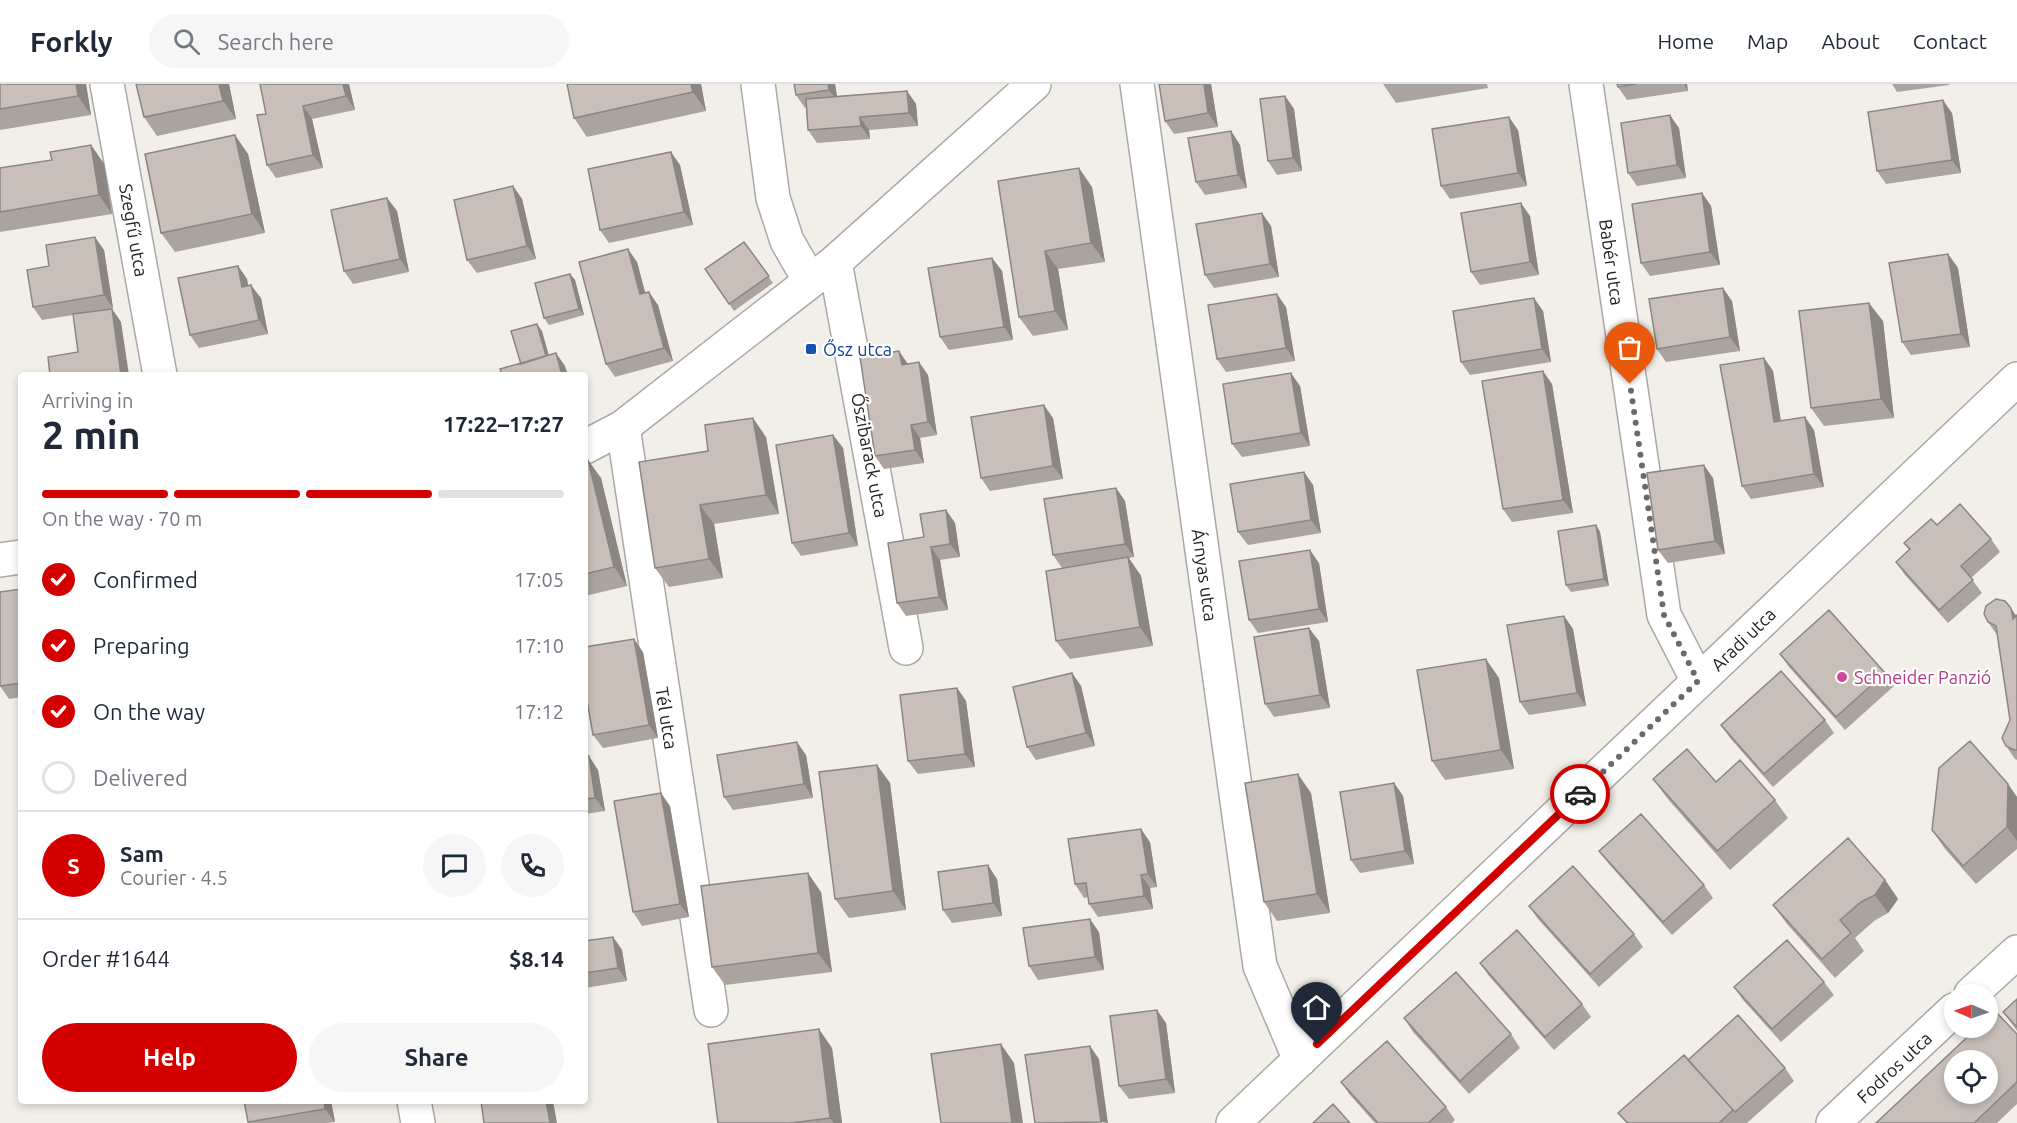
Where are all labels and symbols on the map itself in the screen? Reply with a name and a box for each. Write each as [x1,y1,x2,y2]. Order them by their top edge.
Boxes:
street label: Szegfű utca [116,182,152,278]
street label: Babér utca [1596,218,1628,306]
pin [1604,322,1655,384]
place label: Ősz utca [823,338,892,359]
marker: Ősz utca [804,342,818,356]
street label: Őszibarack utca [848,391,893,519]
street label: Árnyas utca [1189,527,1222,623]
street label: Aradi utca [1707,603,1779,675]
place label: Schneider Panzió [1854,667,1991,687]
marker: Schneider Panzió [1835,670,1849,684]
street label: Tél utca [652,685,682,751]
courier [1550,764,1610,824]
pin [1291,982,1342,1044]
north arrow [1944,984,1998,1038]
street label: Fodros utca [1853,1027,1935,1107]

